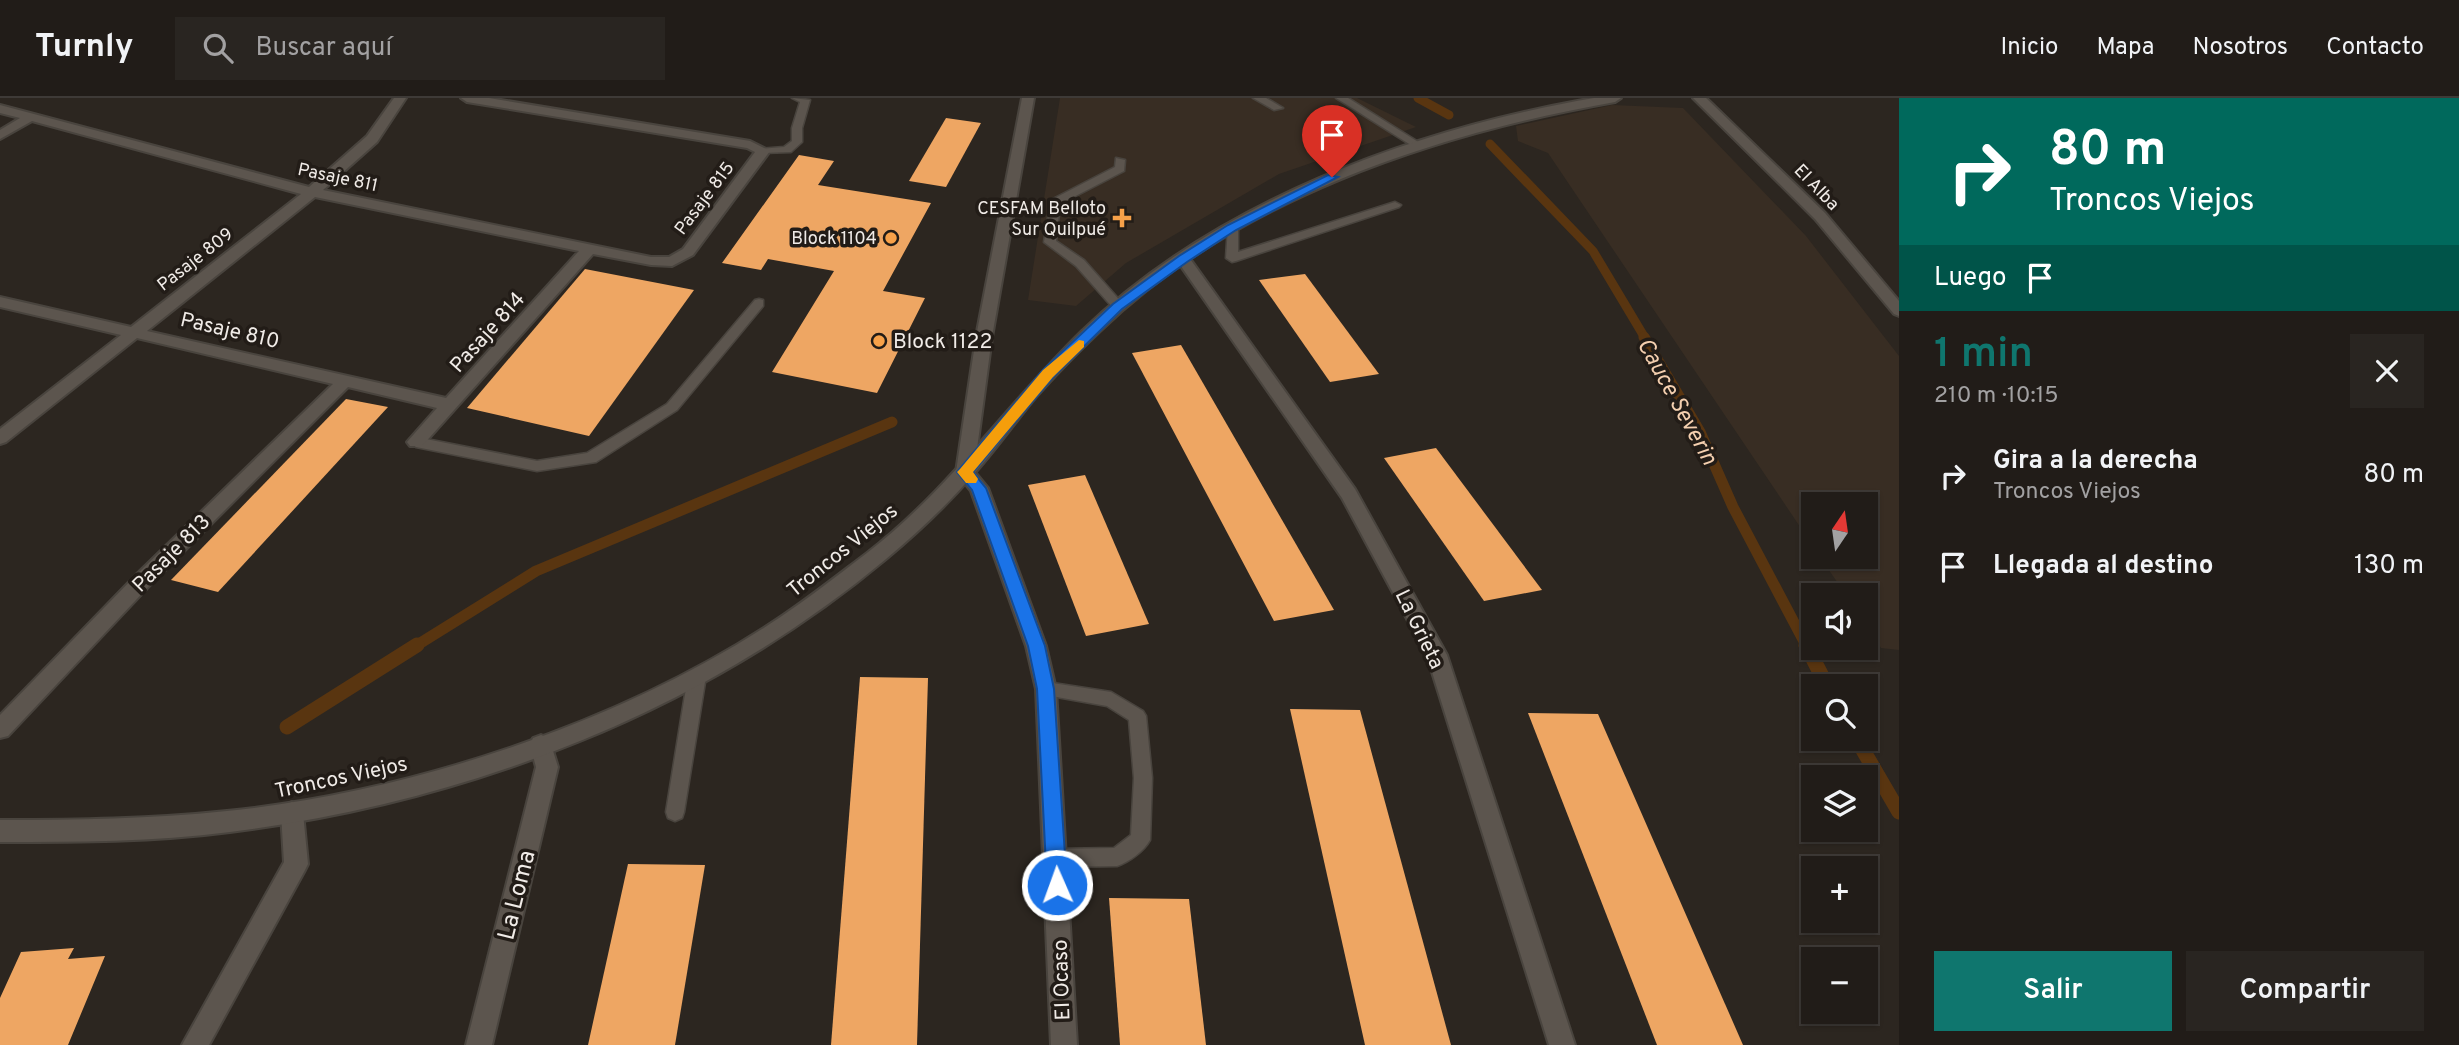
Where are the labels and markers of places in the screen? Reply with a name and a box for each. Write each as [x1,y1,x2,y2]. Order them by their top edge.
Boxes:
pin [1302,105,1362,177]
place label: CESFAM Belloto Sur Quilpué [977,198,1106,242]
marker: CESFAM Belloto Sur Quilpué [1112,208,1132,228]
place label: Block 1104 [791,228,877,251]
marker: Block 1104 [883,230,899,246]
place label: Block 1122 [893,329,992,356]
marker: Block 1122 [871,333,887,349]

